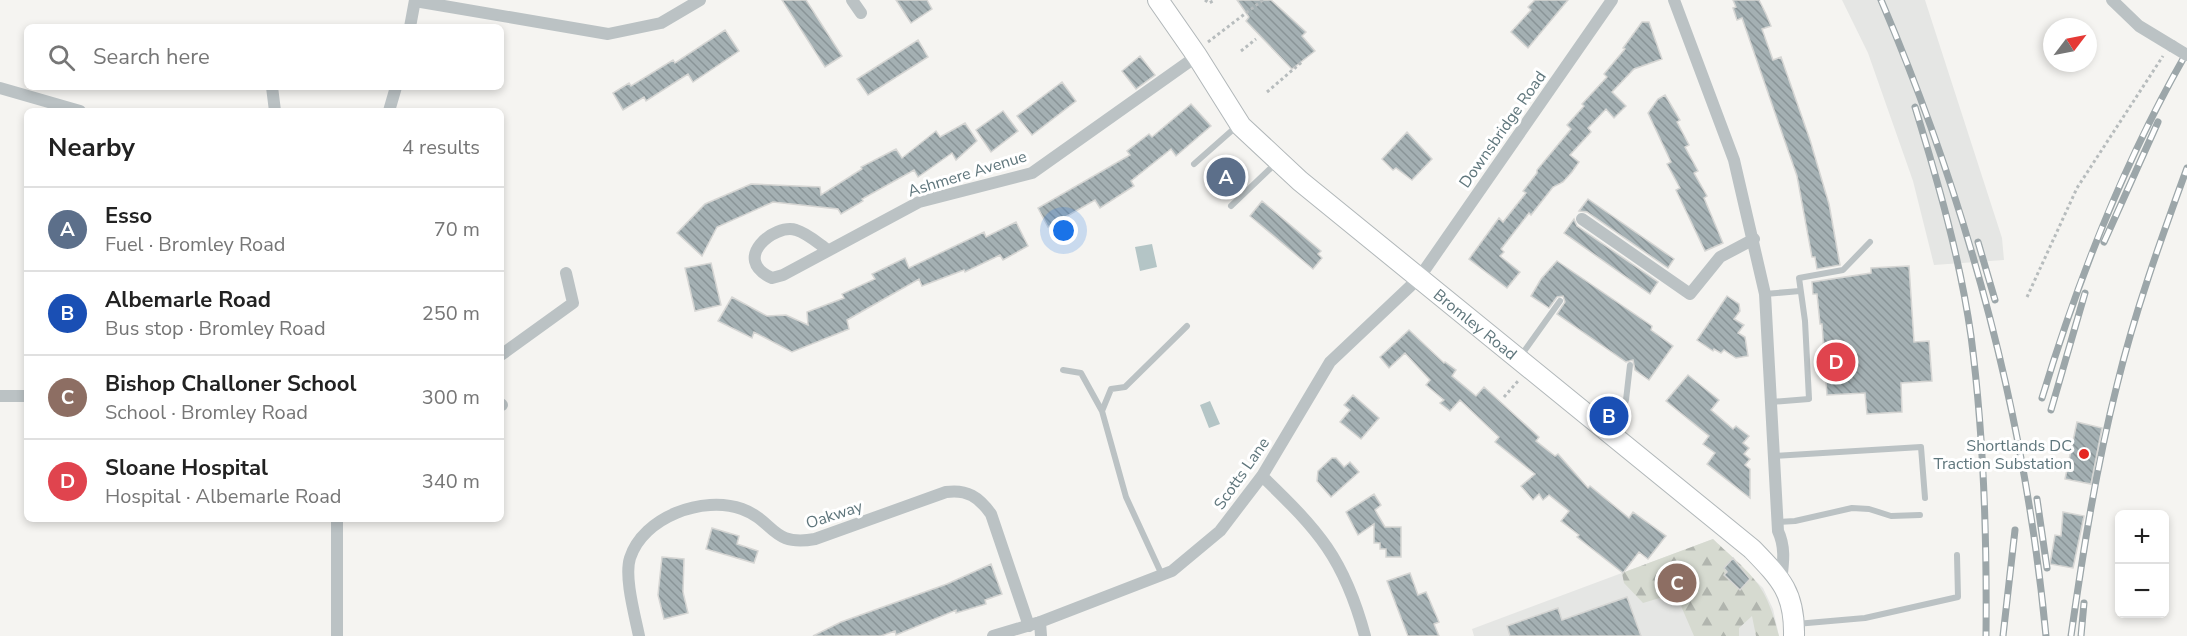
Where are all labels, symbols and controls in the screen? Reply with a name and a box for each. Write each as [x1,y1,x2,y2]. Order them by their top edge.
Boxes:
north arrow [2043,18,2097,72]
search box [24,24,504,90]
icon: search [45,41,78,74]
text: Search here [93,42,210,72]
street label: Downsbridge Road [1454,67,1551,192]
text: Nearby [48,130,135,165]
text: 4 results [402,134,480,161]
street label: Ashmere Avenue [905,145,1029,202]
pin: A [1206,154,1246,200]
text: Esso [105,201,152,231]
text: A [60,216,75,243]
text: 70 m [434,216,480,243]
your location [1049,216,1078,245]
text: Fuel · Bromley Road [105,231,285,258]
street label: Bromley Road [1429,284,1521,365]
text: Albemarle Road [105,285,271,315]
text: B [61,300,74,327]
text: 250 m [422,300,480,327]
text: Bus stop · Bromley Road [105,315,326,342]
pin: D [1816,340,1856,385]
text: Bishop Challoner School [105,369,356,399]
text: C [61,384,74,411]
text: 300 m [422,384,480,411]
pin: B [1590,394,1628,438]
text: School · Bromley Road [105,399,308,426]
street label: Scotts Lane [1209,433,1275,514]
place label: Shortlands DC Traction Substation [1934,435,2072,475]
marker: Shortlands DC Traction Substation [2077,447,2091,461]
text: Sloane Hospital [105,453,268,483]
text: D [60,468,75,495]
text: 340 m [422,468,480,495]
text: Hospital · Albemarle Road [105,483,341,510]
street label: Oakway [803,495,866,534]
map controls [2115,510,2169,618]
button: + [2115,510,2169,564]
pin: C [1658,560,1696,606]
button: − [2115,564,2169,618]

